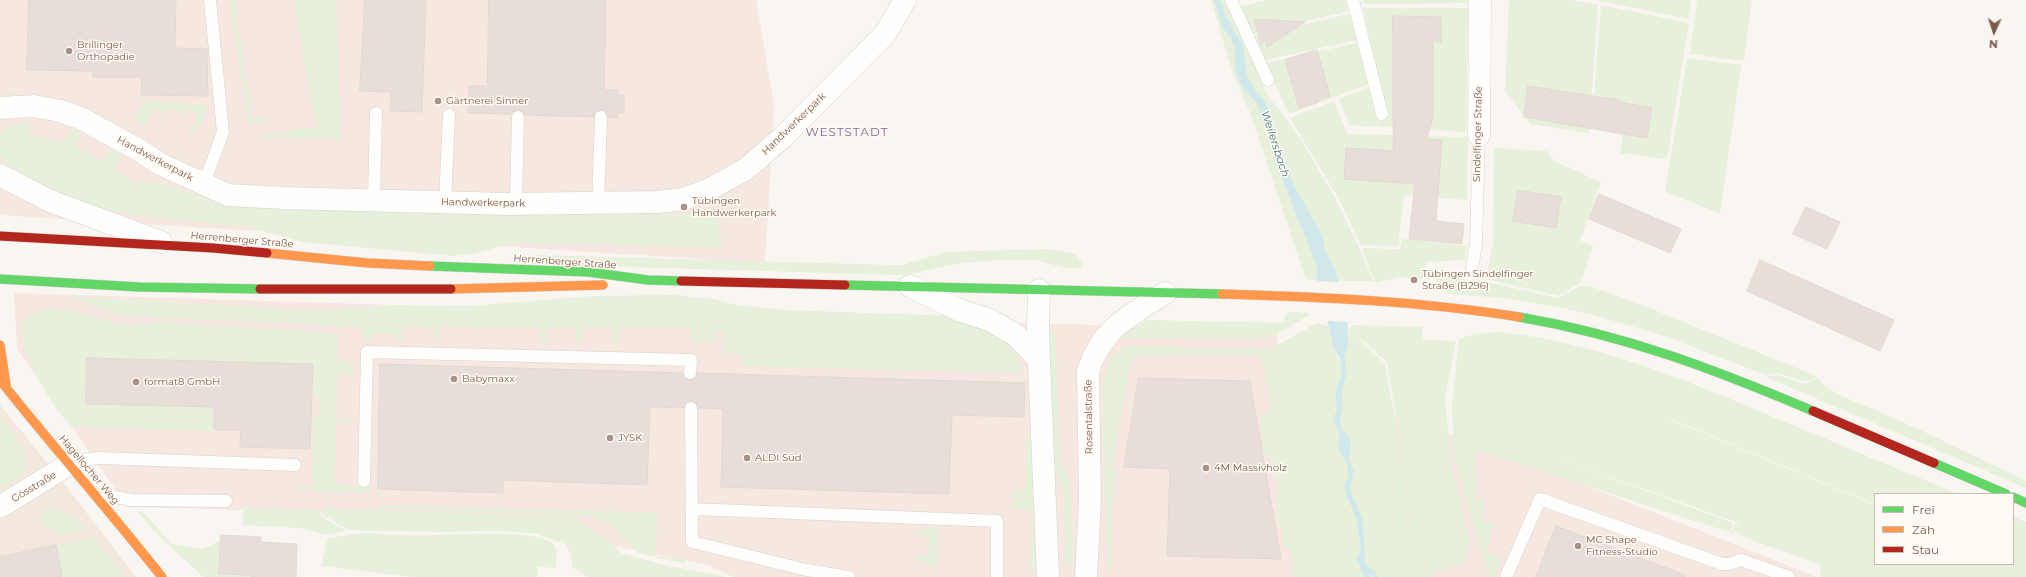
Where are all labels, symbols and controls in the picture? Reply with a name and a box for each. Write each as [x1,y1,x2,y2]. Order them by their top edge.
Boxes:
north arrow [1974,12,2014,52]
text: N [1989,37,1998,51]
place label: Brillinger Orthopädie [77,39,135,62]
marker: Brillinger Orthopädie [64,46,74,56]
street label: Sindelfinger Straße [1471,86,1485,182]
street label: Handwerkerpark [759,90,829,158]
place label: Gärtnerei Sinner [446,95,528,107]
marker: Gärtnerei Sinner [433,96,443,106]
water label: Weilersbach [1258,109,1292,179]
district label: WESTSTADT [805,125,889,139]
street label: Handwerkerpark [115,134,195,184]
place label: Tübingen Handwerkerpark [692,195,776,218]
street label: Handwerkerpark [441,196,525,210]
marker: Tübingen Handwerkerpark [679,202,689,212]
street label: Herrenberger Straße [190,230,294,250]
street label: Herrenberger Straße [513,252,617,272]
place label: Tübingen Sindelfinger Straße (B296) [1422,268,1534,292]
marker: Tübingen Sindelfinger Straße (B296) [1409,275,1419,285]
place label: Babymaxx [462,373,515,385]
marker: Babymaxx [449,374,459,384]
place label: format8 GmbH [144,376,220,388]
marker: format8 GmbH [131,377,141,387]
street label: Rosentalstraße [1082,380,1096,454]
place label: JYSK [618,432,642,444]
street label: Hagellocher Weg [56,433,122,507]
marker: JYSK [605,433,615,443]
place label: ALDI Süd [755,452,802,464]
marker: ALDI Süd [742,453,752,463]
place label: 4M Massivholz [1214,462,1287,474]
marker: 4M Massivholz [1201,463,1211,473]
street label: Gösstraße [9,469,59,505]
legend [1874,493,2014,565]
text: Frei [1912,502,1935,517]
text: Zäh [1912,522,1935,537]
place label: MC Shape Fitness-Studio [1586,534,1658,558]
marker: MC Shape Fitness-Studio [1573,541,1583,551]
text: Stau [1912,542,1939,557]

